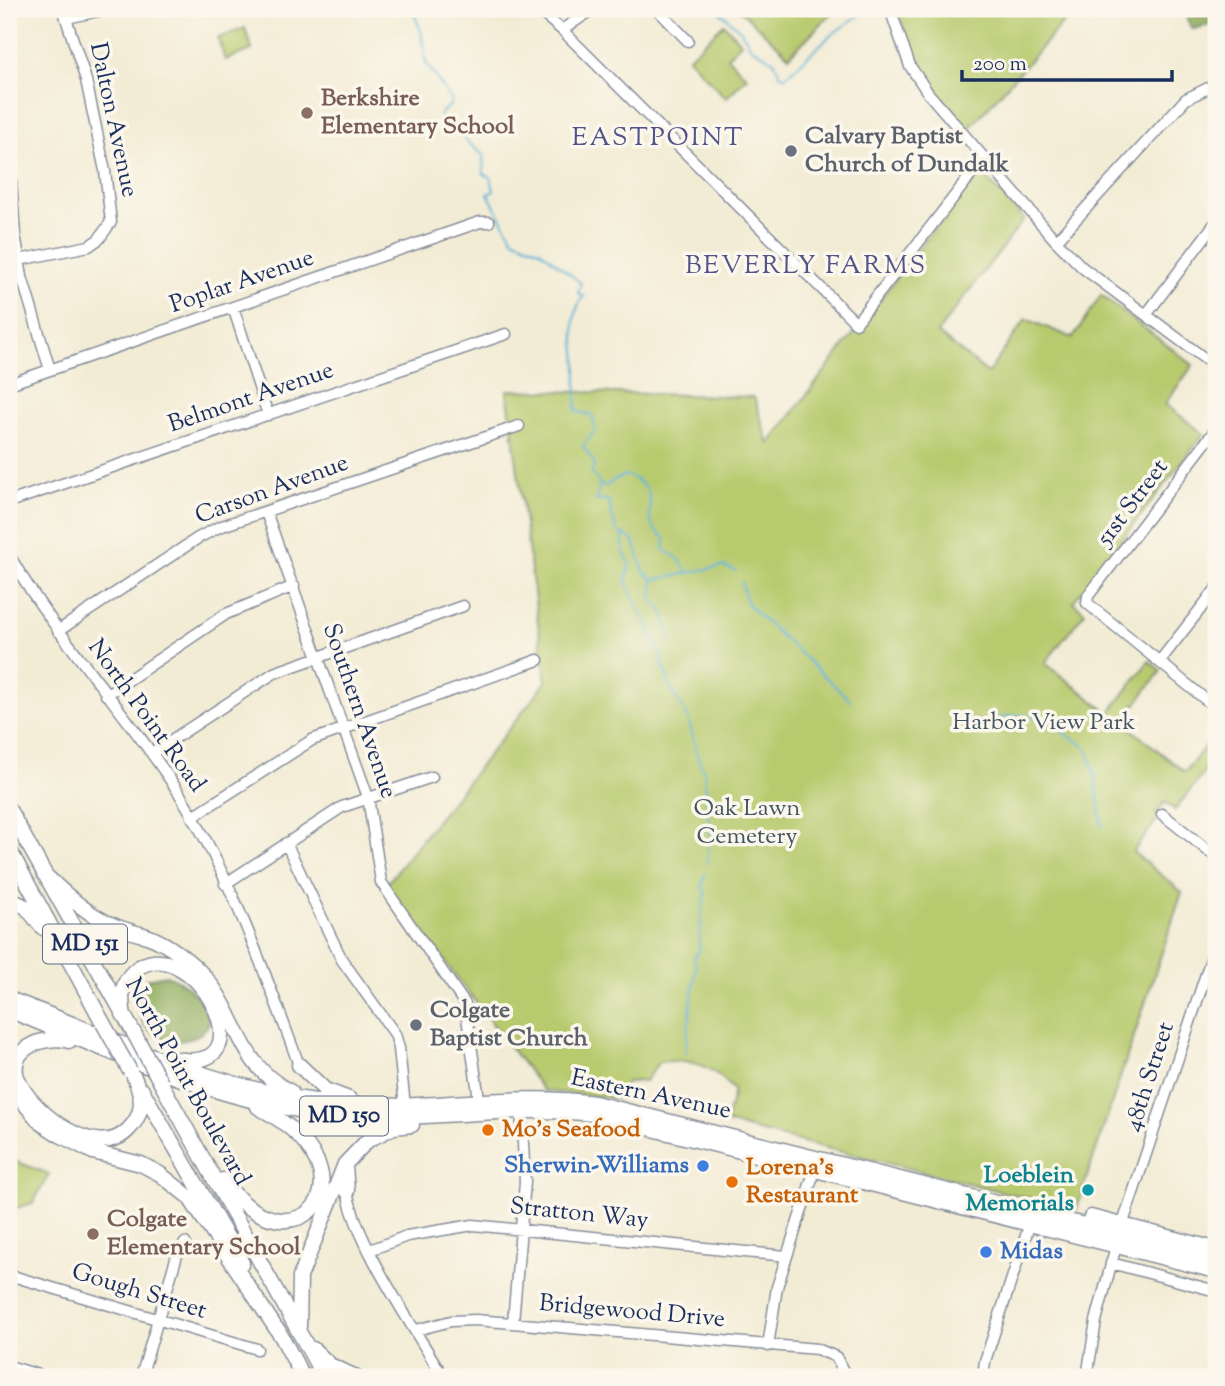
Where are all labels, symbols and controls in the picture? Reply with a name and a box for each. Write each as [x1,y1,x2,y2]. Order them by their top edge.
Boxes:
scale bar [962,38,1172,82]
street label: Dalton Avenue [80,40,146,200]
text: 200 m [973,50,1027,80]
place label: Berkshire Elementary School [321,82,515,144]
marker: Berkshire Elementary School [299,105,315,121]
district label: EASTPOINT [572,120,744,157]
place label: Calvary Baptist Church of Dundalk [805,120,1010,182]
marker: Calvary Baptist Church of Dundalk [783,143,799,159]
street label: Poplar Avenue [165,241,319,323]
district label: BEVERLY FARMS [685,248,927,285]
street label: Belmont Avenue [164,354,338,442]
street label: Carson Avenue [191,447,353,533]
street label: 51st Street [1088,452,1177,555]
street label: Southern Avenue [313,619,405,803]
street label: North Point Road [79,632,214,800]
park label: Harbor View Park [952,706,1136,740]
park label: Oak Lawn Cemetery [693,792,801,854]
road number: MD 151 [43,925,127,964]
street label: North Point Boulevard [116,972,259,1193]
place label: Colgate Baptist Church [430,994,589,1056]
marker: Colgate Baptist Church [408,1017,424,1033]
street label: 48th Street [1116,1018,1184,1136]
street label: Eastern Avenue [568,1061,734,1129]
road number: MD 150 [300,1096,388,1135]
place label: Mo's Seafood [502,1113,641,1147]
marker: Mo's Seafood [480,1122,496,1138]
place label: Sherwin-Williams [504,1149,689,1183]
place label: Lorena’s Restaurant [746,1151,859,1213]
marker: Sherwin-Williams [695,1158,711,1174]
place label: Loeblein Memorials [965,1159,1075,1221]
marker: Lorena’s Restaurant [724,1174,740,1190]
marker: Loeblein Memorials [1080,1182,1096,1198]
street label: Stratton Way [508,1190,650,1238]
place label: Colgate Elementary School [107,1203,301,1265]
marker: Colgate Elementary School [85,1226,101,1242]
place label: Midas [1000,1235,1063,1269]
marker: Midas [978,1244,994,1260]
street label: Gough Street [67,1255,211,1329]
street label: Bridgewood Drive [538,1287,726,1337]

